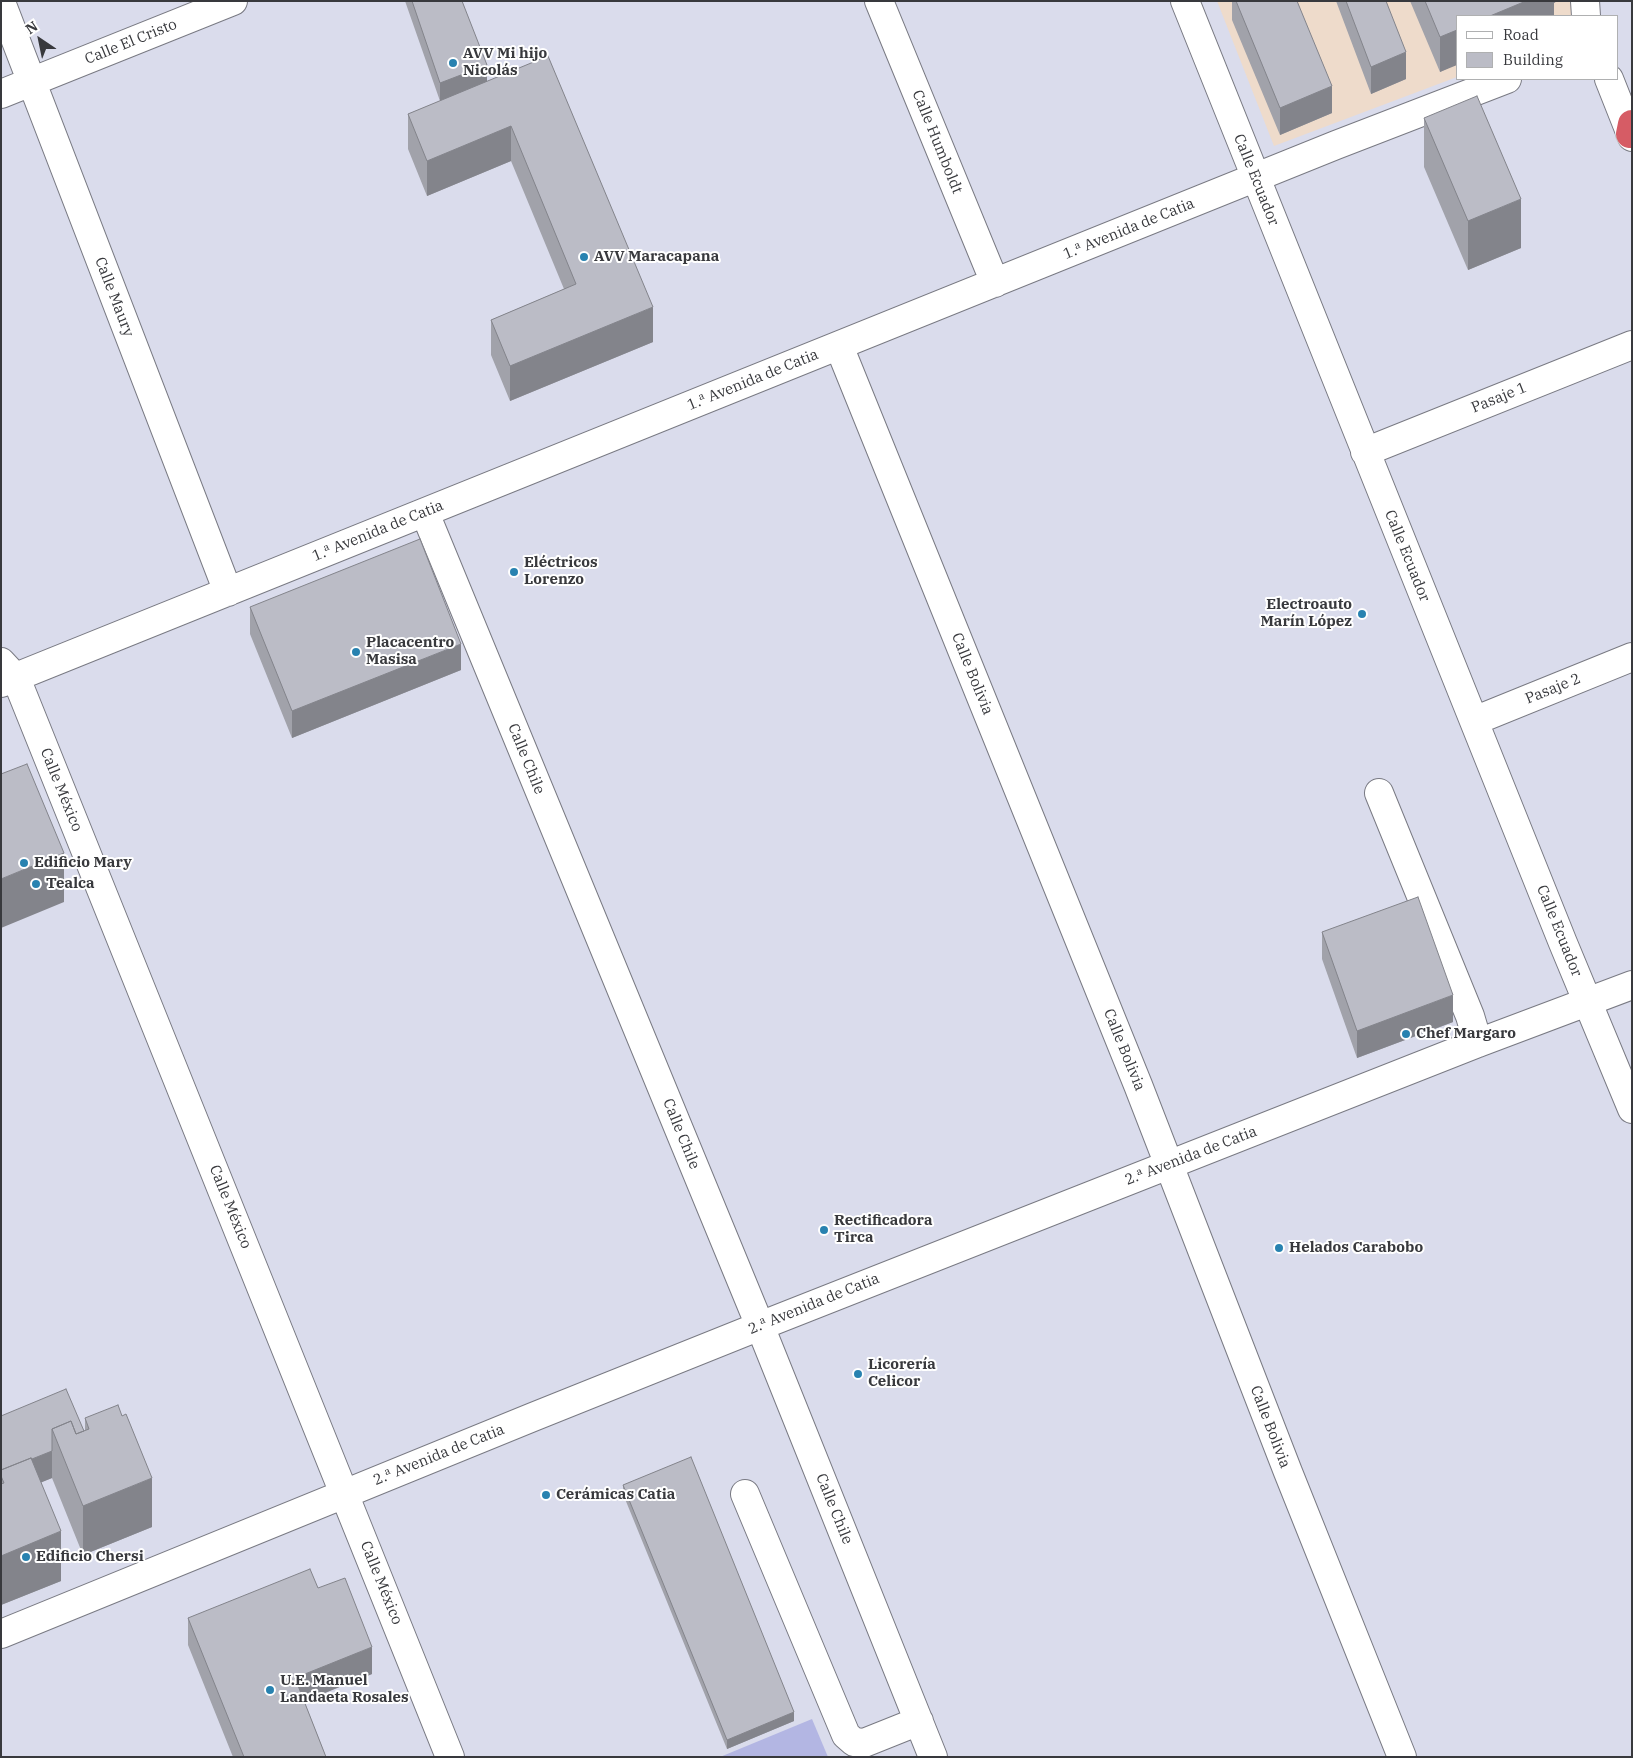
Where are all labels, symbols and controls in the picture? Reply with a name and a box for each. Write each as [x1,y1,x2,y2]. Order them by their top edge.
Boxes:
north arrow [15,15,65,65]
street label: Calle El Cristo [82,15,180,69]
legend [1456,15,1618,80]
text: N [22,17,41,38]
text: Road [1503,25,1539,44]
place label: AVV Mi hijo Nicolás [463,45,547,80]
text: Building [1503,50,1563,69]
marker: AVV Mi hijo Nicolás [447,57,459,69]
street label: Calle Humboldt [908,88,966,196]
street label: Calle Ecuador [1229,132,1283,228]
street label: 1.ª Avenida de Catia [1061,194,1197,264]
place label: AVV Maracapana [594,248,719,266]
marker: AVV Maracapana [578,251,590,263]
street label: Calle Maury [91,255,137,339]
street label: 1.ª Avenida de Catia [685,345,821,415]
street label: Pasaje 1 [1469,379,1529,417]
street label: 1.ª Avenida de Catia [310,496,446,566]
street label: Calle Ecuador [1380,508,1434,604]
place label: Eléctricos Lorenzo [524,554,598,589]
marker: Eléctricos Lorenzo [508,566,520,578]
place label: Electroauto Marín López [1260,596,1352,631]
marker: Electroauto Marín López [1356,608,1368,620]
street label: Calle Bolivia [947,630,997,718]
place label: Placacentro Masisa [366,634,454,669]
marker: Placacentro Masisa [350,646,362,658]
street label: Pasaje 2 [1523,670,1583,708]
street label: Calle Chile [504,721,548,797]
street label: Calle México [36,746,86,834]
place label: Edificio Mary [34,854,132,872]
marker: Edificio Mary [18,857,30,869]
place label: Tealca [46,875,95,893]
marker: Tealca [30,878,42,890]
street label: Calle Ecuador [1532,883,1586,979]
street label: Calle Bolivia [1099,1006,1149,1094]
place label: Chef Margaro [1416,1025,1516,1043]
marker: Chef Margaro [1400,1028,1412,1040]
street label: Calle Chile [659,1096,703,1172]
street label: 2.ª Avenida de Catia [1123,1123,1259,1189]
street label: Calle México [205,1163,255,1251]
place label: Rectificadora Tirca [834,1212,933,1247]
marker: Rectificadora Tirca [818,1224,830,1236]
place label: Helados Carabobo [1289,1239,1423,1257]
marker: Helados Carabobo [1273,1242,1285,1254]
street label: 2.ª Avenida de Catia [746,1269,882,1339]
place label: Licorería Celicor [868,1356,936,1391]
marker: Licorería Celicor [852,1368,864,1380]
street label: Calle Bolivia [1246,1383,1294,1471]
street label: 2.ª Avenida de Catia [371,1420,507,1490]
street label: Calle Chile [812,1471,856,1547]
place label: Cerámicas Catia [556,1486,675,1504]
marker: Cerámicas Catia [540,1489,552,1501]
street label: Calle México [356,1539,406,1627]
place label: Edificio Chersi [36,1548,144,1566]
marker: Edificio Chersi [20,1551,32,1563]
place label: U.E. Manuel Landaeta Rosales [280,1672,409,1707]
marker: U.E. Manuel Landaeta Rosales [264,1684,276,1696]

